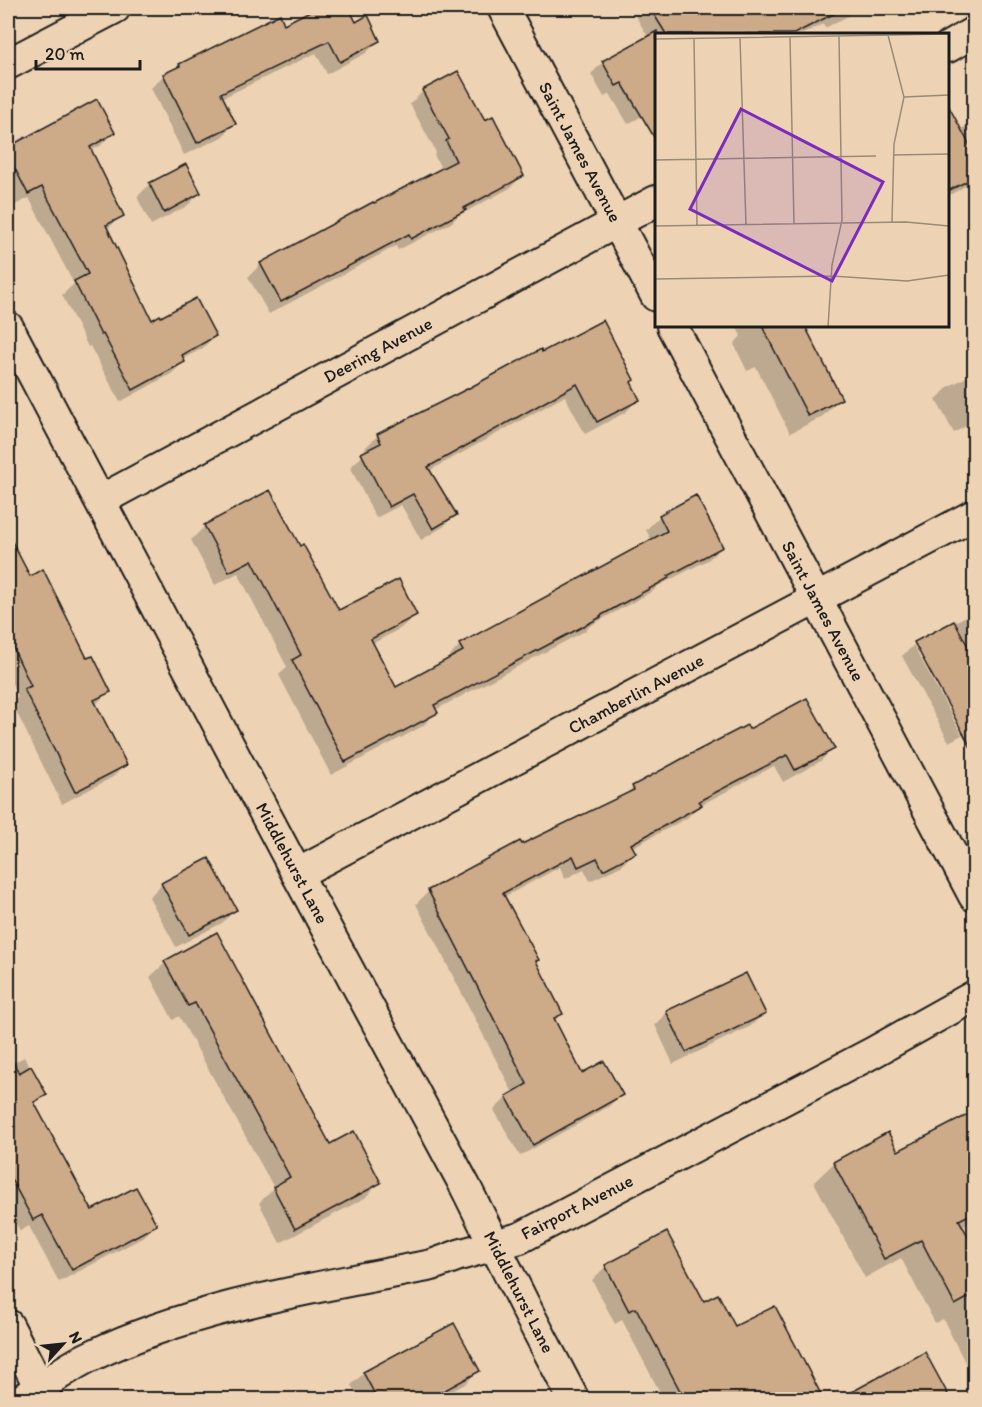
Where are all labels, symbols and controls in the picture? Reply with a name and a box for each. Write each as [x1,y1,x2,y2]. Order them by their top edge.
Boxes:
scale bar [36,33,140,71]
inset map [655,33,949,327]
text: 20 m [45,43,85,65]
street label: Saint James Avenue [534,78,626,226]
street label: Deering Avenue [320,312,436,388]
street label: Saint James Avenue [777,537,869,685]
street label: Chamberlin Avenue [564,649,708,739]
street label: Middlehurst Lane [251,799,333,927]
street label: Fairport Avenue [517,1169,637,1245]
street label: Middlehurst Lane [479,1227,559,1357]
north arrow [33,1314,93,1374]
text: N [65,1328,87,1347]

